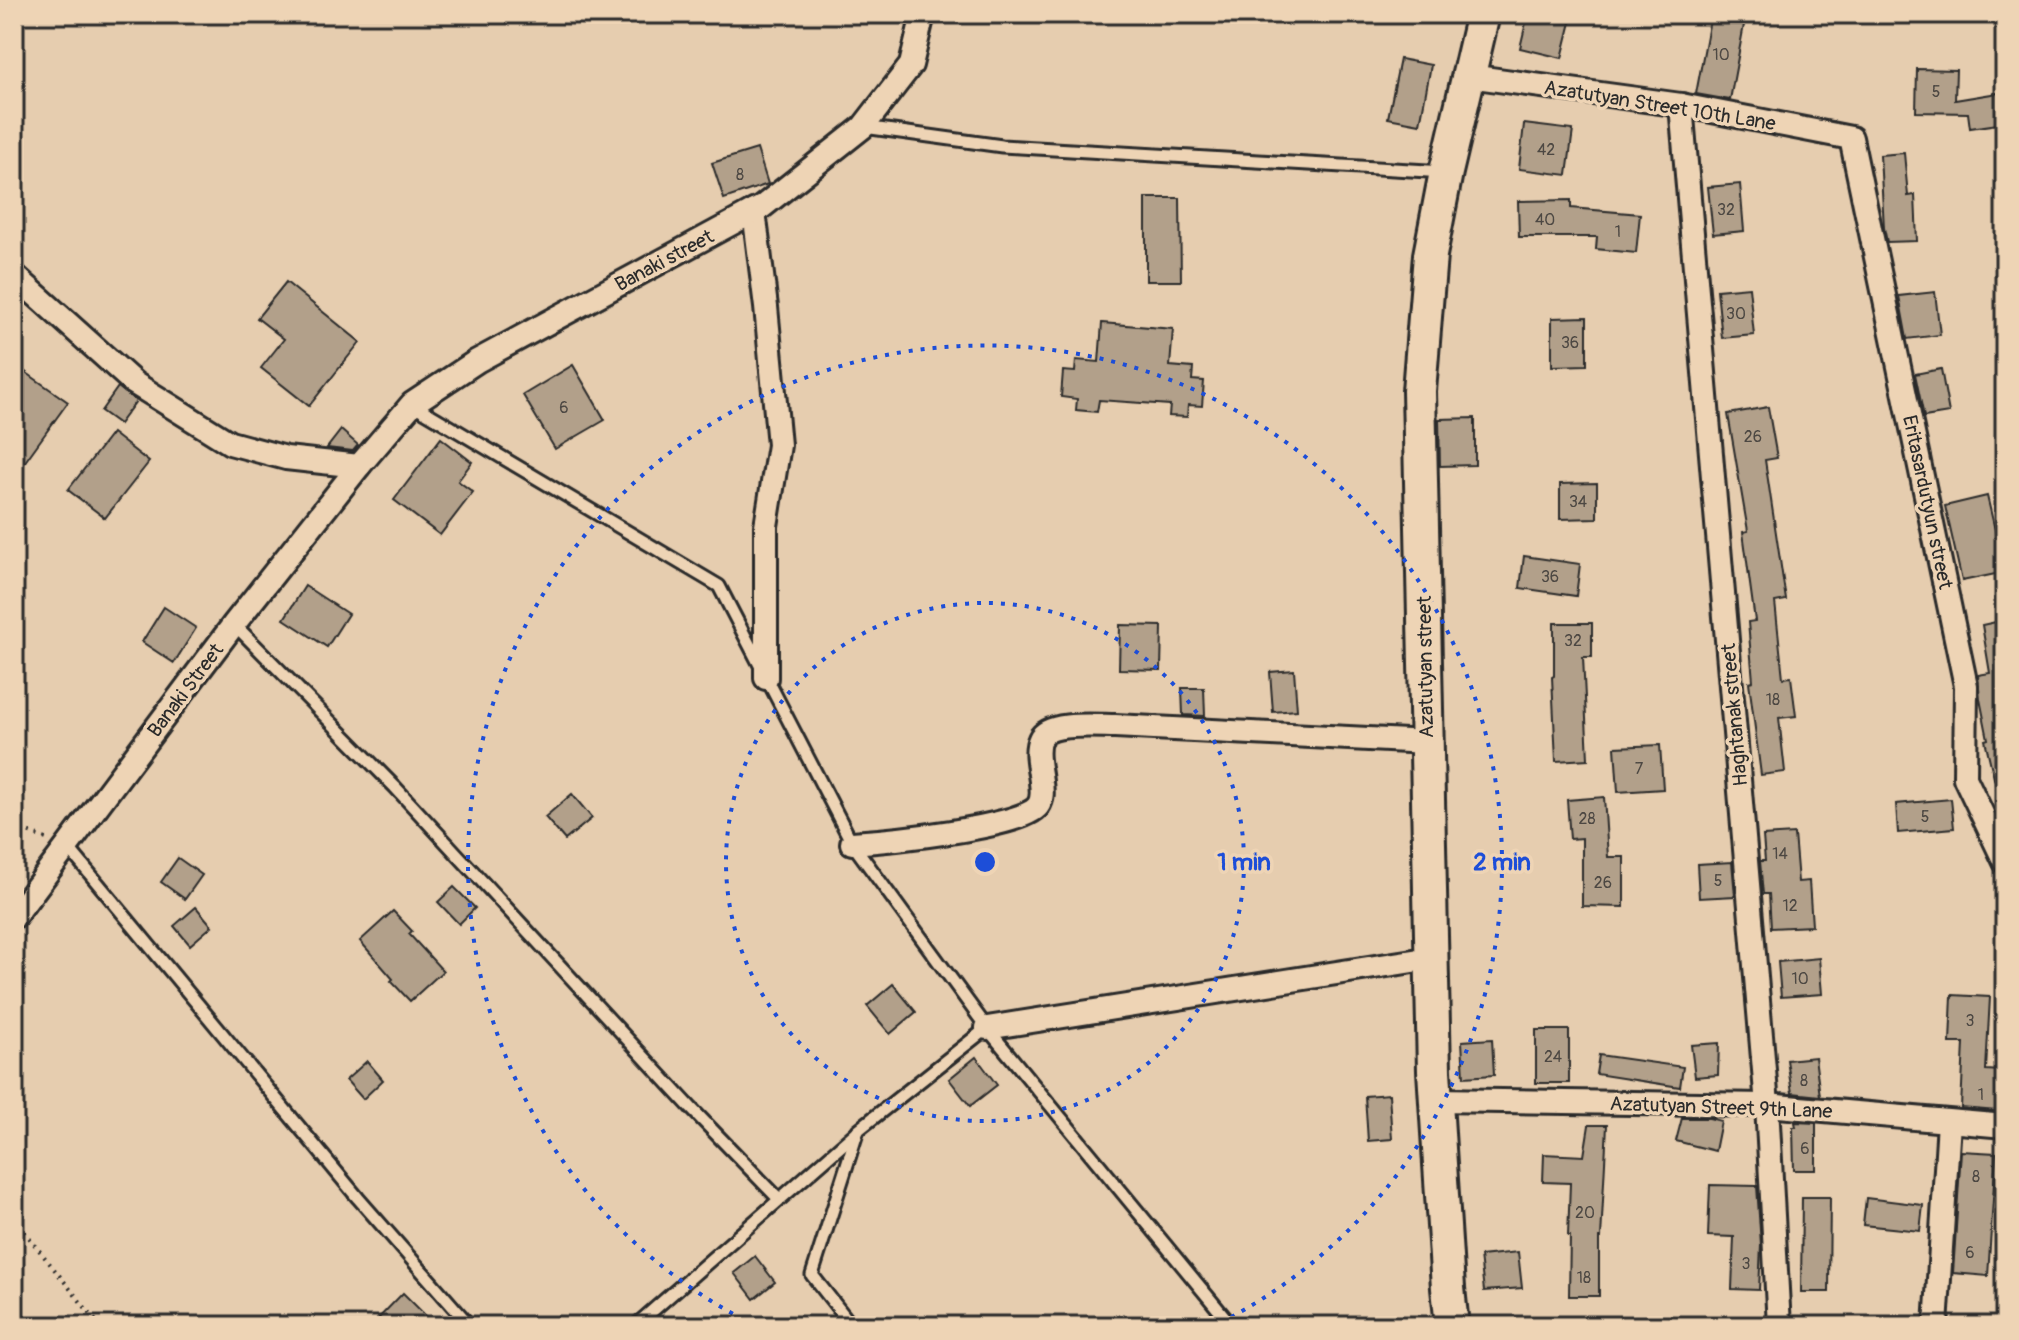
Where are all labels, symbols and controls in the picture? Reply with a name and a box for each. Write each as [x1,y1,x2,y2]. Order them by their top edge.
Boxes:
house number: 10 [1712,45,1730,65]
street label: Azatutyan Street 10th Lane [1542,75,1778,136]
house number: 5 [1932,82,1940,102]
house number: 42 [1537,140,1555,160]
house number: 8 [736,165,744,185]
house number: 32 [1717,200,1735,220]
house number: 40 [1535,210,1555,230]
house number: 1 [1615,222,1621,242]
street label: Banaki street [611,224,719,297]
house number: 30 [1726,304,1746,324]
house number: 36 [1561,333,1579,353]
house number: 6 [559,398,569,418]
street label: Eritasardutyun street [1897,413,1958,592]
house number: 26 [1744,427,1762,447]
house number: 34 [1569,492,1587,512]
house number: 36 [1541,567,1559,587]
street label: Azatutyan street [1412,595,1439,738]
house number: 32 [1564,631,1582,651]
street label: Banaki Street [142,638,229,742]
street label: Haghtanak street [1716,642,1753,787]
house number: 18 [1766,690,1780,710]
house number: 7 [1635,759,1644,779]
house number: 5 [1921,807,1929,827]
house number: 28 [1578,809,1596,829]
house number: 14 [1772,844,1788,864]
centre of rings [971,848,999,876]
text: 1 min [1217,848,1271,877]
text: 2 min [1473,848,1531,877]
house number: 5 [1714,871,1722,891]
house number: 26 [1594,873,1612,893]
house number: 12 [1782,896,1798,916]
house number: 10 [1791,969,1809,989]
house number: 3 [1966,1011,1975,1031]
house number: 24 [1544,1047,1562,1067]
house number: 8 [1800,1071,1808,1091]
house number: 1 [1978,1085,1984,1105]
street label: Azatutyan Street 9th Lane [1609,1091,1833,1124]
house number: 6 [1800,1139,1810,1159]
house number: 8 [1972,1167,1980,1187]
house number: 20 [1575,1203,1595,1223]
house number: 6 [1965,1243,1975,1263]
house number: 3 [1742,1254,1751,1274]
house number: 18 [1577,1268,1591,1288]

